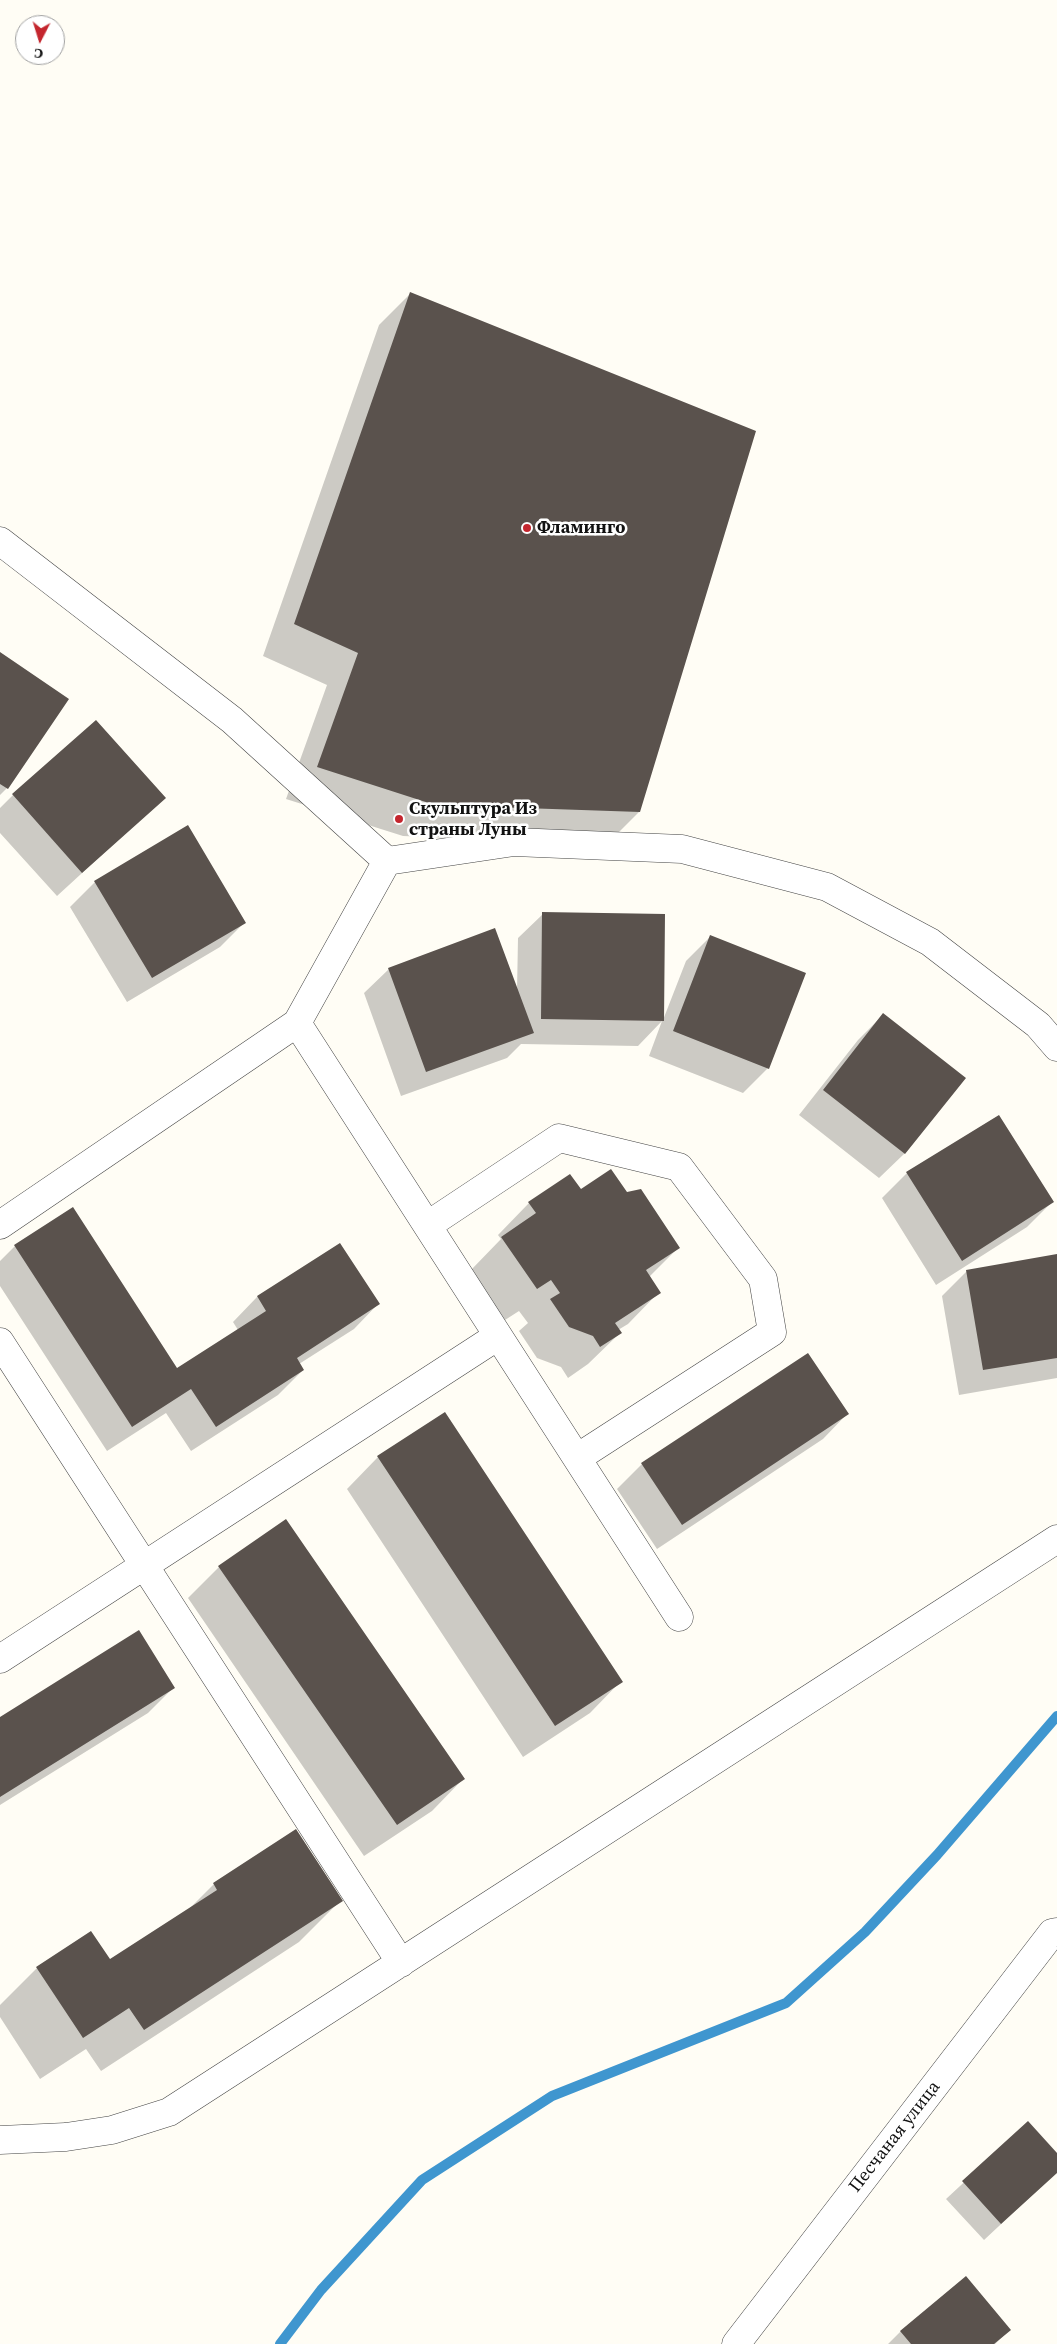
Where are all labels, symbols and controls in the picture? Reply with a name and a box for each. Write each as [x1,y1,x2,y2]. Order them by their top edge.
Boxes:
north arrow [15,15,65,65]
text: С [34,44,44,64]
place label: Фламинго [537,517,625,539]
marker: Фламинго [521,522,533,534]
place label: Скульптура Из страны Луны [409,798,537,841]
marker: Скульптура Из страны Луны [393,813,405,825]
street label: Песчаная улица [845,2077,945,2197]

